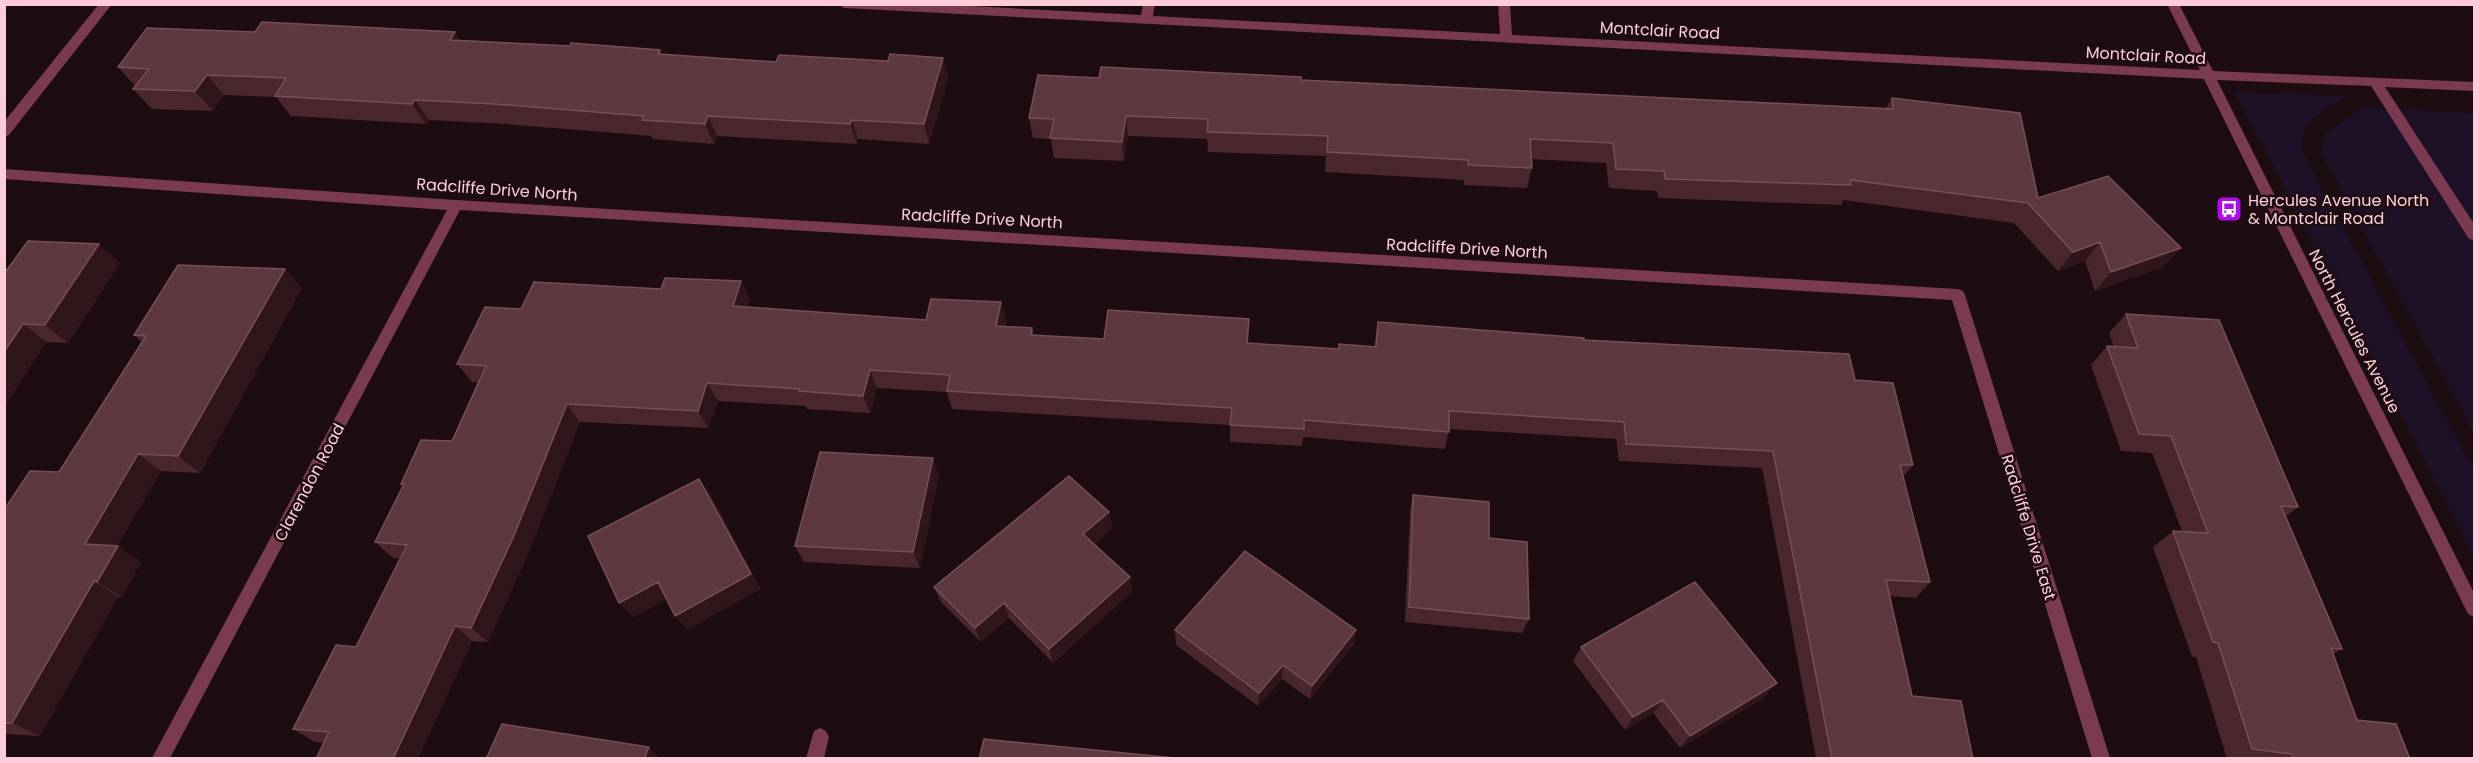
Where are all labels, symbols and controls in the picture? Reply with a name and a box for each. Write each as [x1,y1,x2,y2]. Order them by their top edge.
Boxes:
street label: Montclair Road [1599,16,1721,45]
street label: Montclair Road [2085,41,2207,70]
street label: Radcliffe Drive North [416,172,578,207]
place label: Hercules Avenue North & Montclair Road [2248,189,2429,230]
bus stop icon: Hercules Avenue North & Montclair Road [2214,194,2244,224]
street label: Radcliffe Drive North [901,203,1063,234]
street label: Radcliffe Drive North [1386,233,1548,264]
street label: North Hercules Avenue [2303,245,2406,417]
street label: Clarendon Road [269,419,350,545]
street label: Radcliffe Drive East [1995,451,2062,603]

